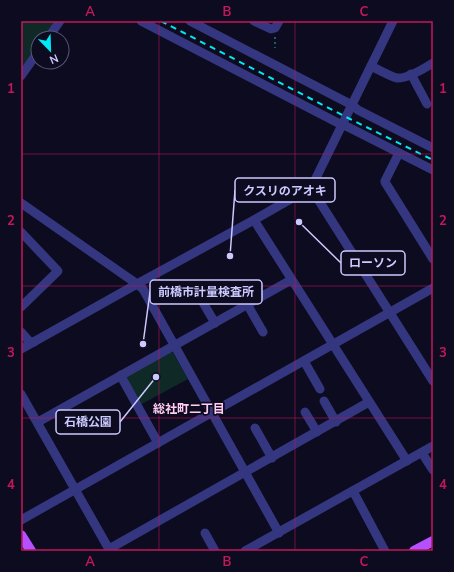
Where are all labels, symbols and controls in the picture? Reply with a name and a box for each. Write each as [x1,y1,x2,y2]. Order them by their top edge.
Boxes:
text: A [85,3,95,21]
text: B [223,3,232,21]
text: C [360,3,369,21]
north arrow [30,30,70,70]
text: N [47,50,60,67]
text: 1 [7,80,15,98]
text: 1 [439,80,447,98]
callout: クスリのアオキ [235,178,335,202]
text: クスリのアオキ [243,183,327,199]
text: 2 [7,212,15,230]
text: 2 [439,212,447,230]
callout: ローソン [341,251,405,275]
text: ローソン [349,255,397,271]
callout: 前橋市計量検査所 [150,280,262,304]
text: 前橋市計量検査所 [158,284,254,300]
text: 3 [7,344,15,362]
text: 3 [439,344,447,362]
district label: 総社町二丁目 [153,401,225,417]
callout: 石橋公園 [56,410,120,434]
text: 石橋公園 [64,414,112,430]
text: 4 [7,476,15,494]
text: 4 [439,476,447,494]
text: A [85,553,95,571]
text: B [223,553,232,571]
text: C [360,553,369,571]

